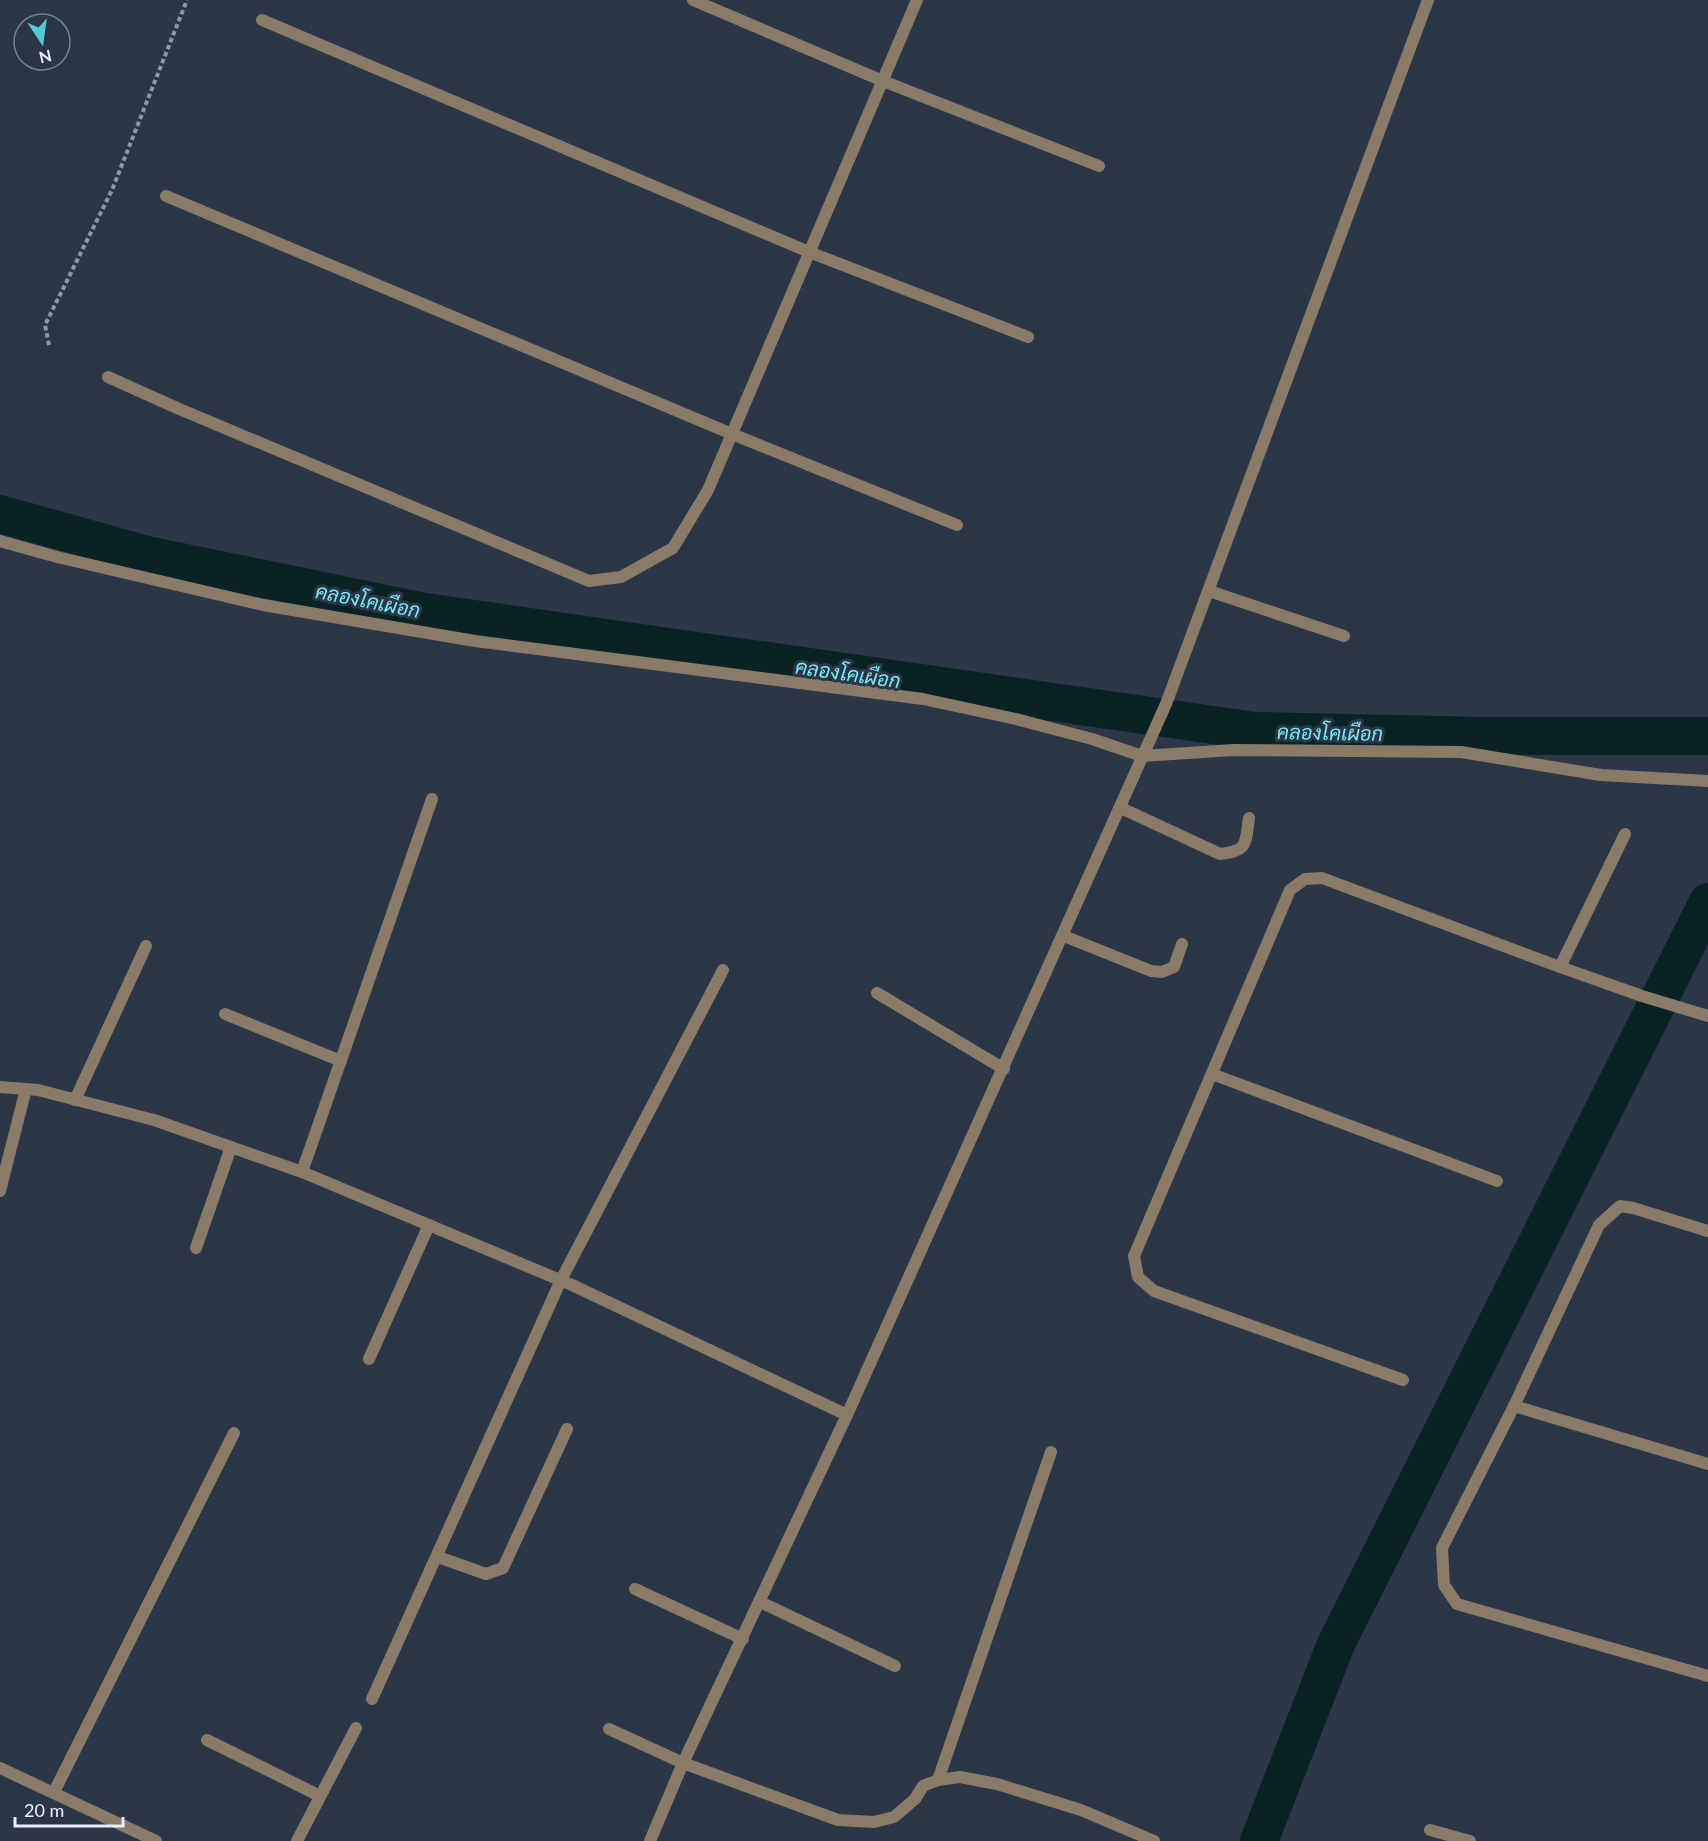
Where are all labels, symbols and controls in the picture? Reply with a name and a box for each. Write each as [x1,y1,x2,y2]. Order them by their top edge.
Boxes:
north arrow [12,12,72,72]
text: N [37,46,54,68]
water label: คลองโคเผือก [314,578,422,622]
water label: คลองโคเผือก [794,654,902,692]
water label: คลองโคเผือก [1277,719,1383,745]
scale bar [15,1790,123,1828]
text: 20 m [24,1799,64,1821]

